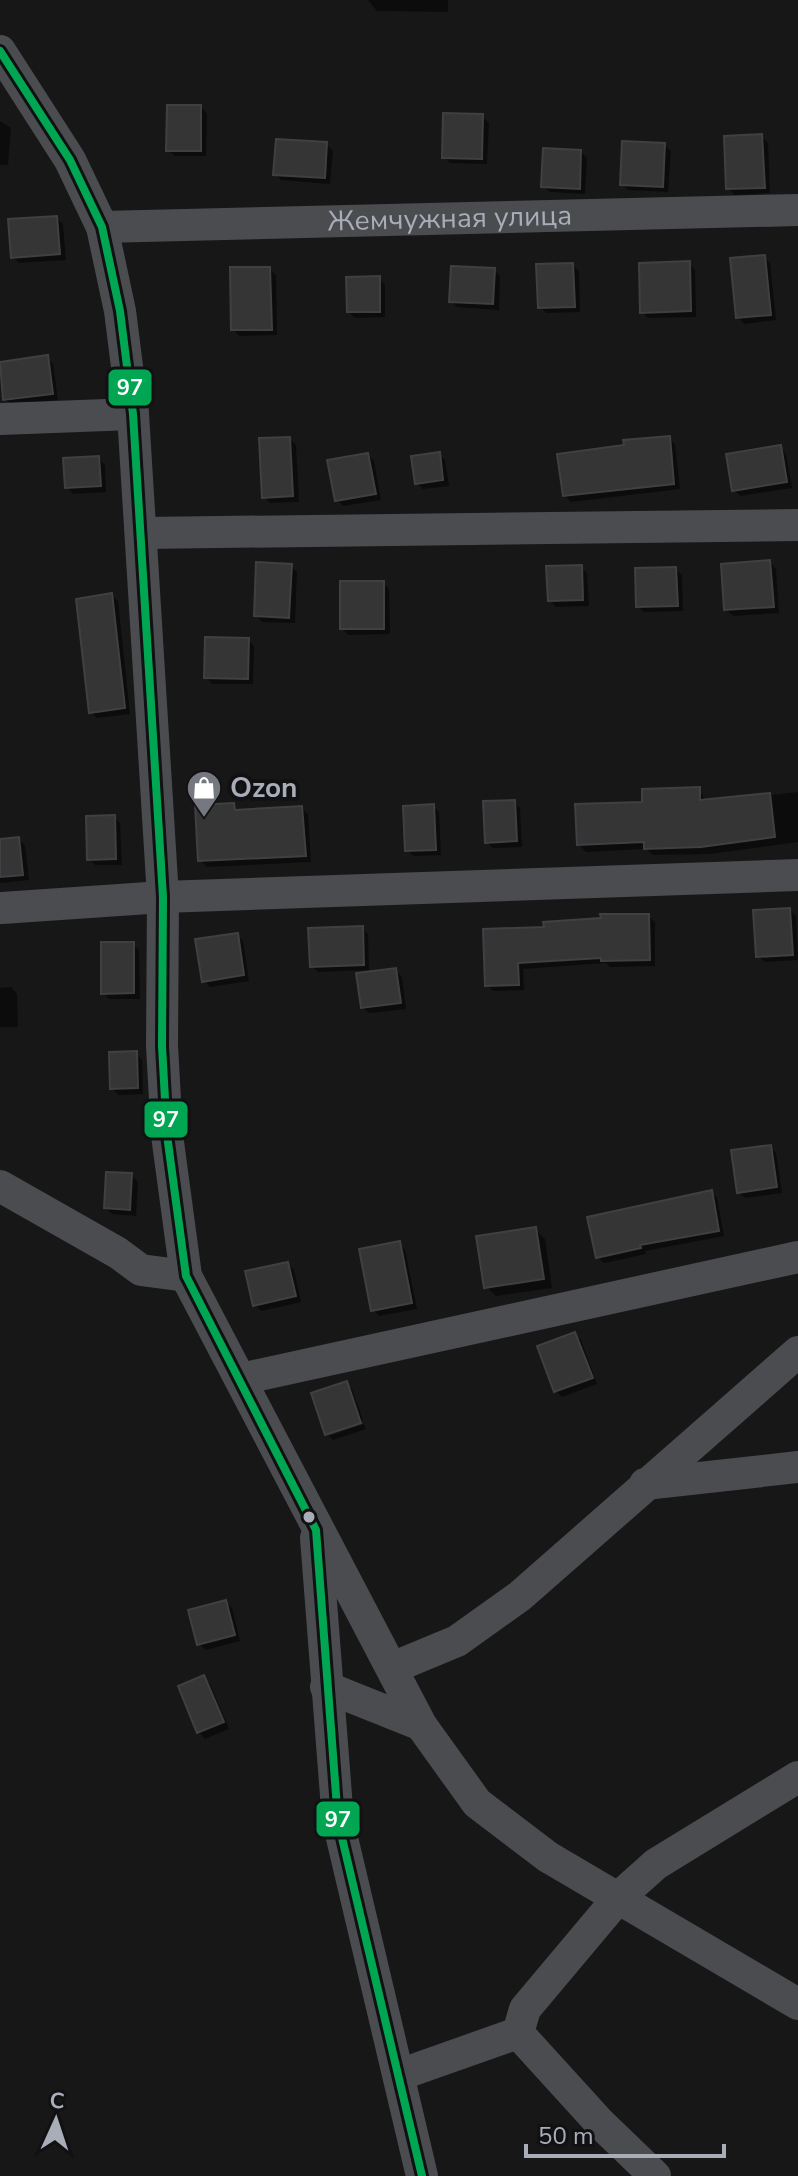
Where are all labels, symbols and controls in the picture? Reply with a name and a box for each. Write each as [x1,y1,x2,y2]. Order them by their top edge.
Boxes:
street label: Жемчужная улица [327,197,573,240]
line badge: 97 [107,368,153,407]
text: 97 [117,373,143,403]
shop icon: Ozon [185,769,223,819]
place label: Ozon [230,769,297,807]
line badge: 97 [143,1100,189,1139]
text: 97 [153,1105,179,1135]
unlabelled marker [301,1509,317,1525]
line badge: 97 [315,1800,361,1838]
text: 97 [325,1805,351,1835]
north arrow [16,2080,96,2160]
text: С [49,2086,65,2116]
scale bar [526,2108,724,2158]
text: 50 m [538,2120,594,2152]

